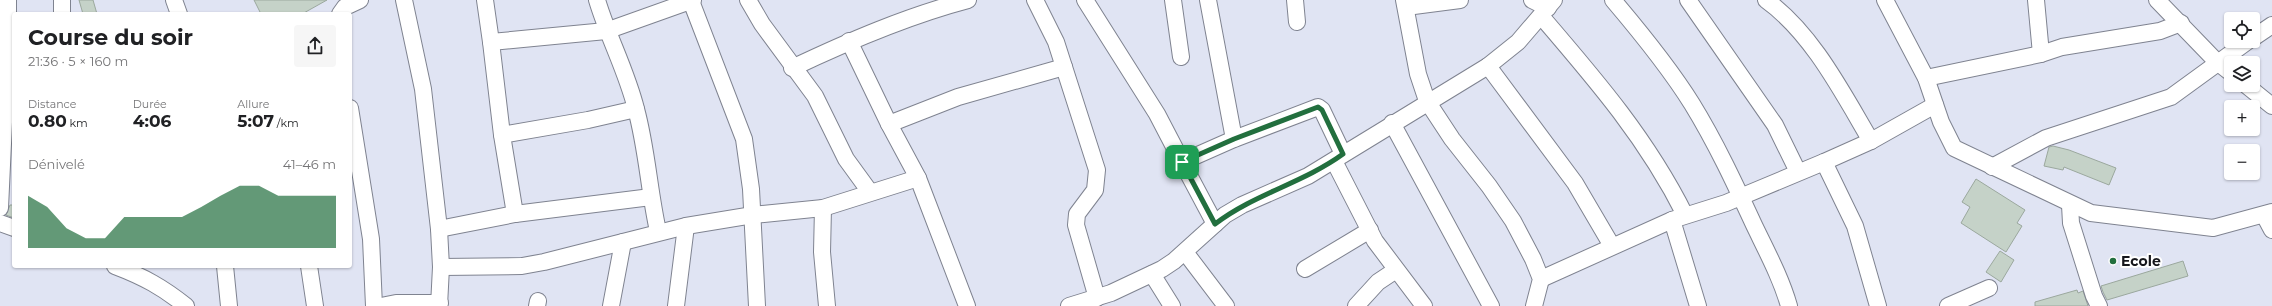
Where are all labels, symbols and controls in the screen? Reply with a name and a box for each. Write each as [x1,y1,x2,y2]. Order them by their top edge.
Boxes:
map controls [2224,12,2260,180]
button: locate [2224,12,2260,48]
text: Course du soir [28,24,193,51]
button: share [294,25,336,67]
text: 21:36 · 5 × 160 m [28,53,128,69]
button: layers [2224,56,2260,92]
text: Distance [28,97,76,111]
text: Durée [133,97,167,111]
text: Allure [237,97,269,111]
button: + [2224,100,2260,136]
text: 0.80 [28,111,67,131]
text: 4:06 [133,111,171,131]
text: 5:07 [237,111,274,131]
text: km [67,116,88,130]
text: /km [274,116,299,130]
button: − [2224,144,2260,180]
pin [1165,145,1199,179]
icon: arrive [1171,151,1193,173]
text: Dénivelé [28,156,85,172]
text: 41–46 m [283,156,336,172]
place label: Ecole [2121,252,2161,270]
marker: Ecole [2108,256,2118,266]

